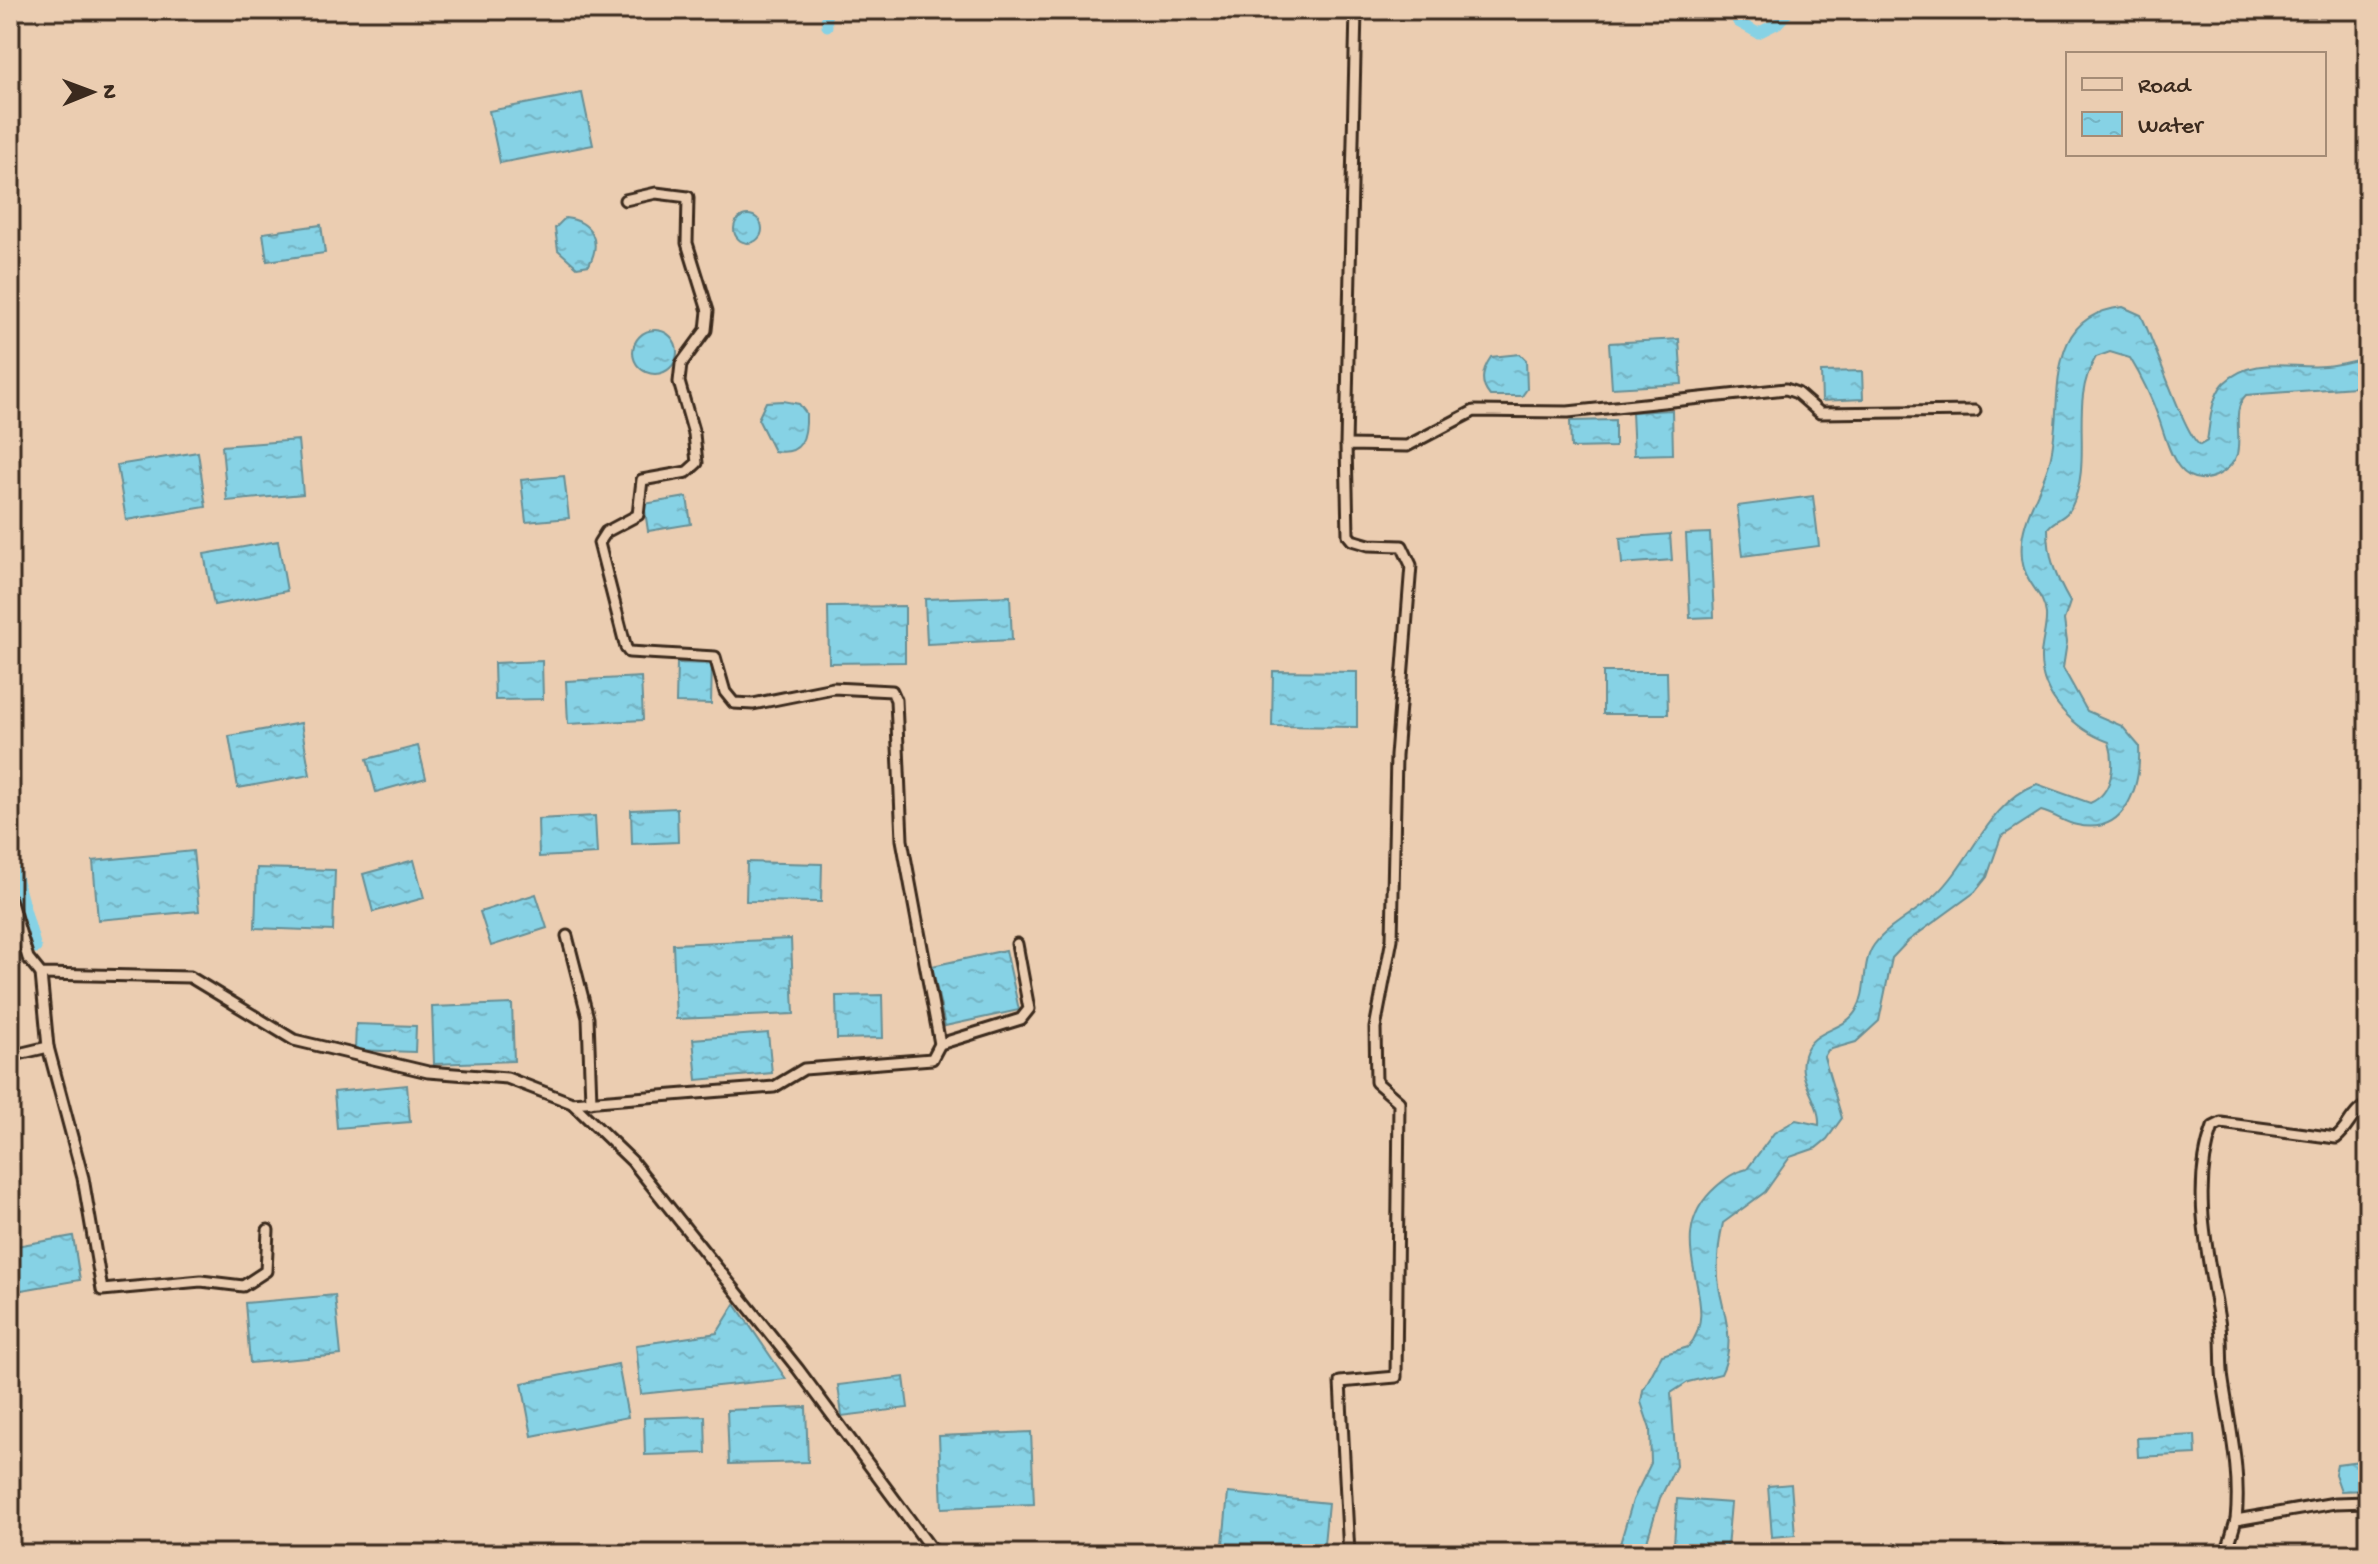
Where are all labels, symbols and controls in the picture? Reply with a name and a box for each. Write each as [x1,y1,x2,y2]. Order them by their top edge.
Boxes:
north arrow [52,52,132,132]
legend [2066,52,2326,156]
text: Road [2138,73,2192,102]
text: N [95,84,121,99]
text: Water [2138,113,2205,142]

